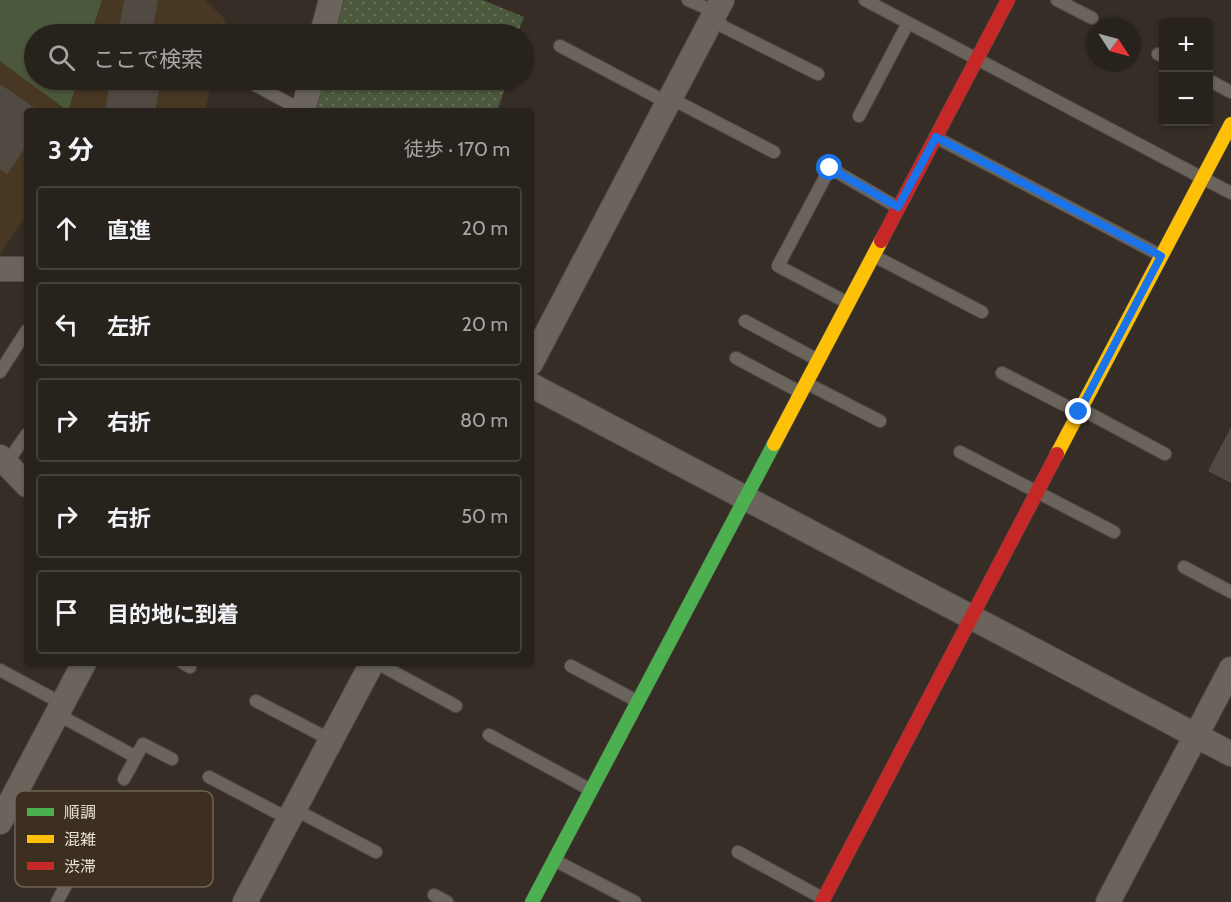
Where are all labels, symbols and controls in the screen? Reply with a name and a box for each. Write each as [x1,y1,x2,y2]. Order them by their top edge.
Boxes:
north arrow [1087,18,1141,72]
map controls [1159,18,1213,126]
button: + [1159,18,1213,72]
search box [24,24,534,90]
icon: search [45,41,78,74]
text: ここで検索 [93,46,203,73]
button: − [1159,72,1213,126]
text: 3 分 [48,134,94,166]
text: 徒歩 · 170 m [404,137,510,161]
route start [816,154,842,180]
icon: ahead [50,212,83,245]
text: 20 m [462,216,508,240]
text: 直進 [107,217,151,244]
icon: left [50,308,83,341]
text: 20 m [462,312,508,336]
text: 左折 [107,313,151,340]
route end [1065,398,1091,424]
icon: right [50,404,83,437]
text: 80 m [460,408,508,432]
text: 右折 [107,409,151,436]
icon: right [50,500,83,533]
text: 50 m [461,504,508,528]
text: 右折 [107,505,151,532]
icon: arrive [50,596,83,629]
text: 目的地に到着 [107,601,239,628]
legend [15,791,213,887]
text: 順調 [64,803,96,822]
text: 混雑 [64,830,96,849]
text: 渋滞 [64,857,96,876]

